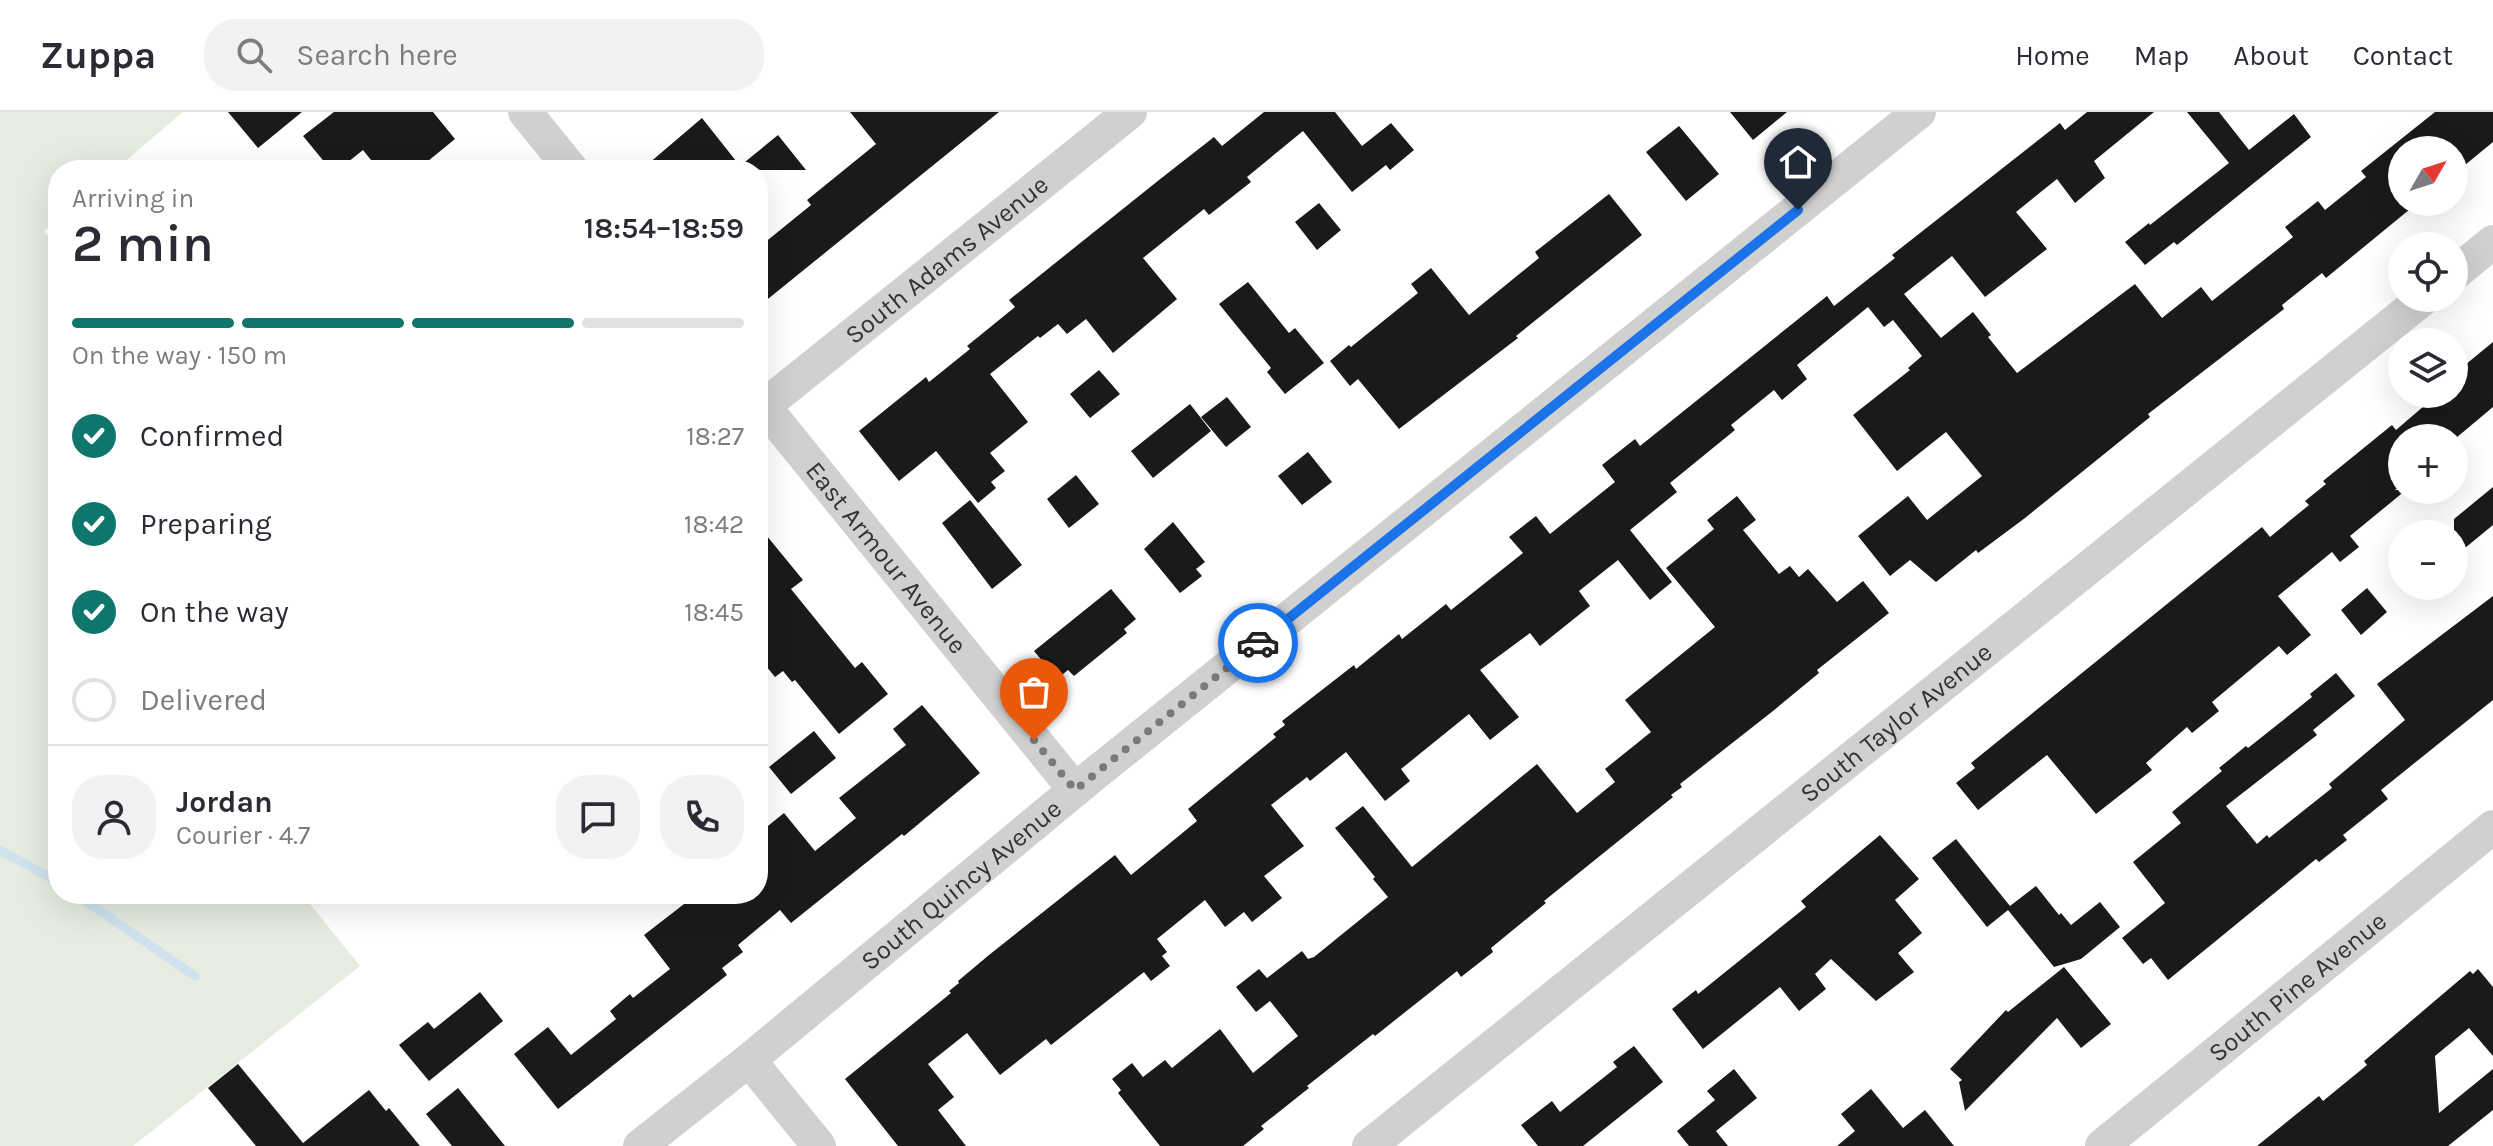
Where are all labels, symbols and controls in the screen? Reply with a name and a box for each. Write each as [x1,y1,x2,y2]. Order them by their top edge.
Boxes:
search box [204,19,764,91]
text: Zuppa [40,33,156,78]
icon: search [232,33,276,77]
text: Search here [296,37,458,73]
text: Home [2015,39,2090,72]
text: Map [2134,39,2189,72]
text: About [2233,39,2309,72]
text: Contact [2353,39,2453,72]
pin [1764,128,1832,210]
north arrow [2388,136,2468,216]
map controls [2388,136,2468,600]
icon: home [1776,140,1820,184]
street label: South Adams Avenue [839,169,1054,350]
text: Arriving in [72,183,194,214]
text: 18:54–18:59 [584,210,744,246]
text: 2 min [72,213,214,274]
button: locate [2388,232,2468,312]
button: layers [2388,328,2468,408]
text: On the way · 150 m [72,340,287,371]
icon: check [72,414,116,458]
text: Confirmed [140,418,284,454]
text: 18:27 [686,421,744,452]
button: + [2388,424,2468,504]
street label: East Armour Avenue [799,455,974,660]
icon: check [72,502,116,546]
text: Preparing [140,506,272,542]
text: 18:42 [684,509,744,540]
button: − [2388,520,2468,600]
icon: check [72,590,116,634]
text: On the way [140,594,289,630]
text: 18:45 [684,597,744,628]
courier [1218,603,1298,683]
icon: car [1236,621,1280,665]
street label: South Taylor Avenue [1794,636,1998,809]
pin [1000,658,1068,740]
icon: bag [1012,670,1056,714]
text: Delivered [140,682,267,718]
button: person [72,775,156,859]
button: chat [556,775,640,859]
button: phone [660,775,744,859]
text: Jordan [176,784,273,820]
street label: South Quincy Avenue [854,793,1067,976]
text: Courier · 4.7 [176,820,310,851]
street label: South Pine Avenue [2202,905,2392,1068]

